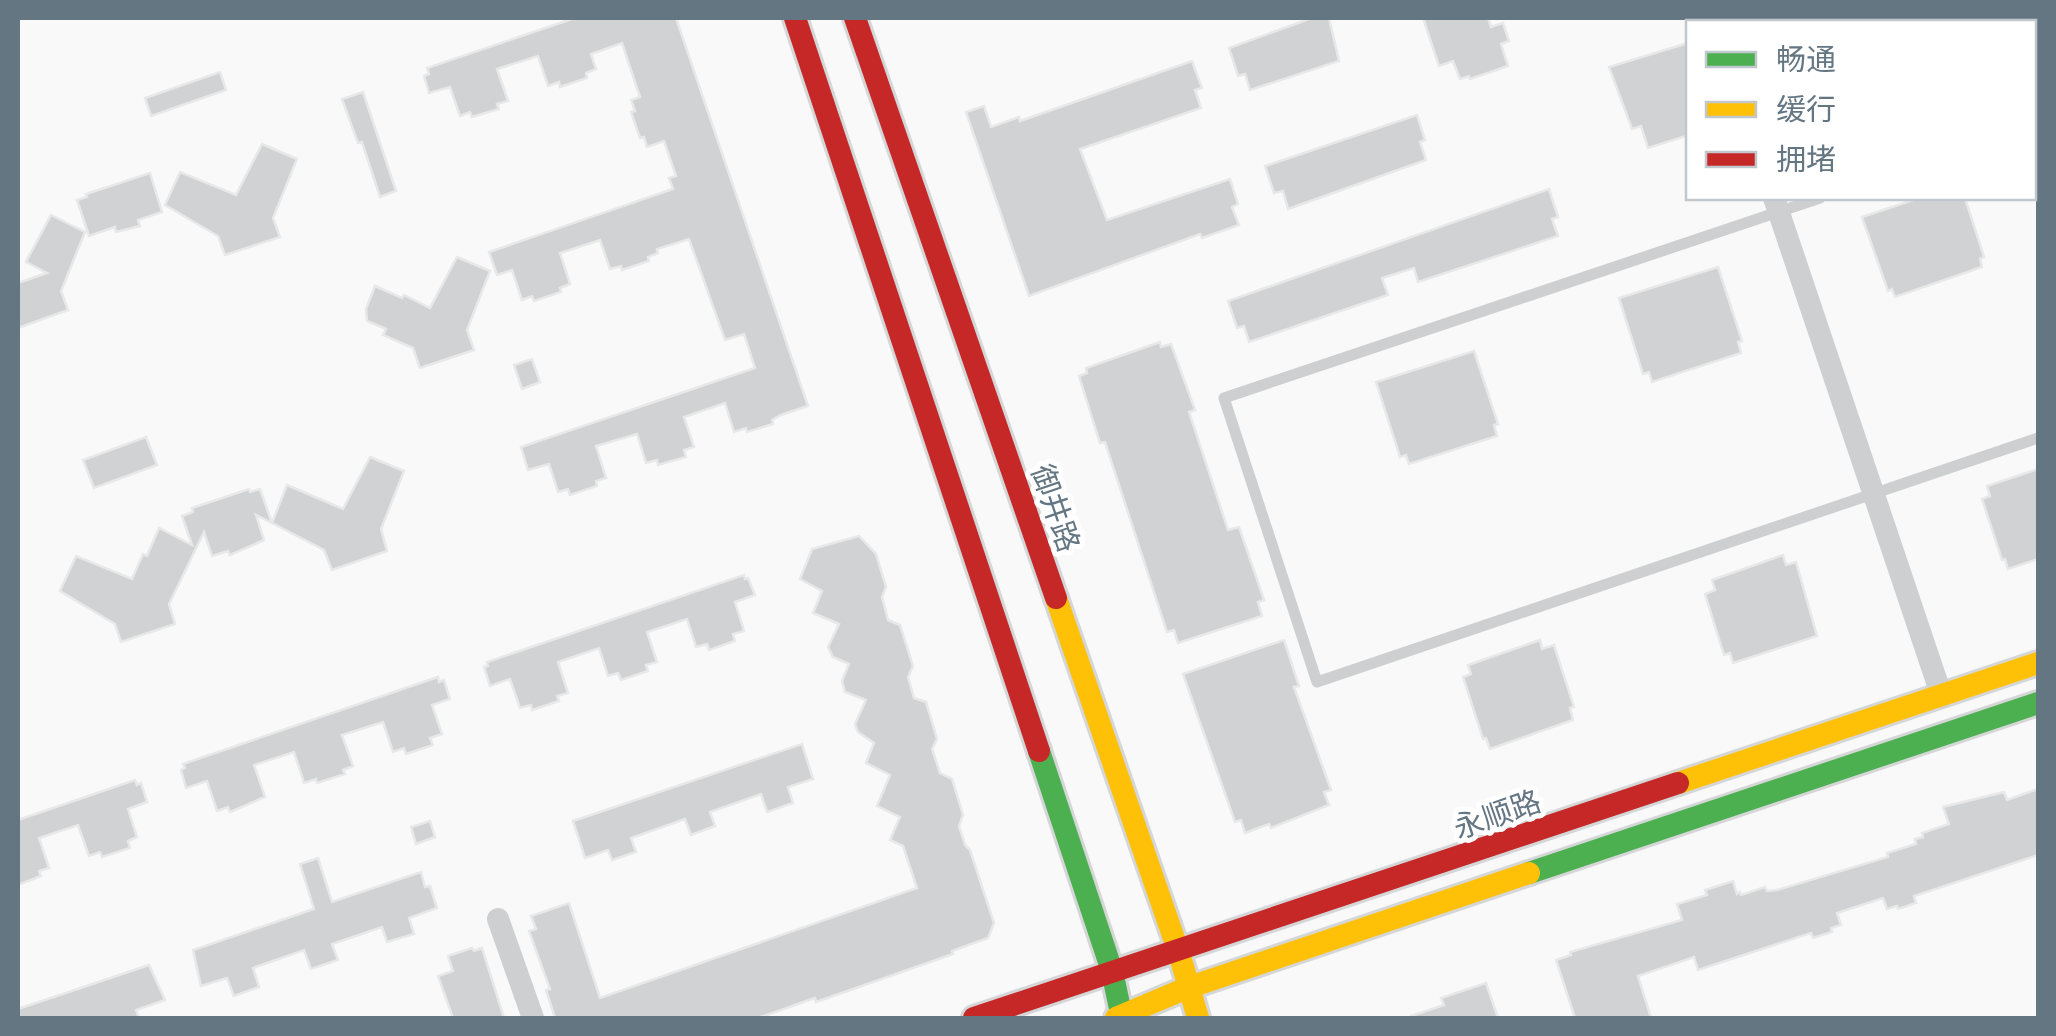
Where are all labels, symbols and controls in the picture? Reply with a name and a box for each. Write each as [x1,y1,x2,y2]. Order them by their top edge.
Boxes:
legend [1686,20,2036,200]
text: 畅通 [1776,42,1836,76]
text: 缓行 [1776,92,1836,126]
text: 拥堵 [1776,142,1836,176]
street label: 御井路 [1025,460,1087,556]
street label: 永顺路 [1449,783,1545,845]

